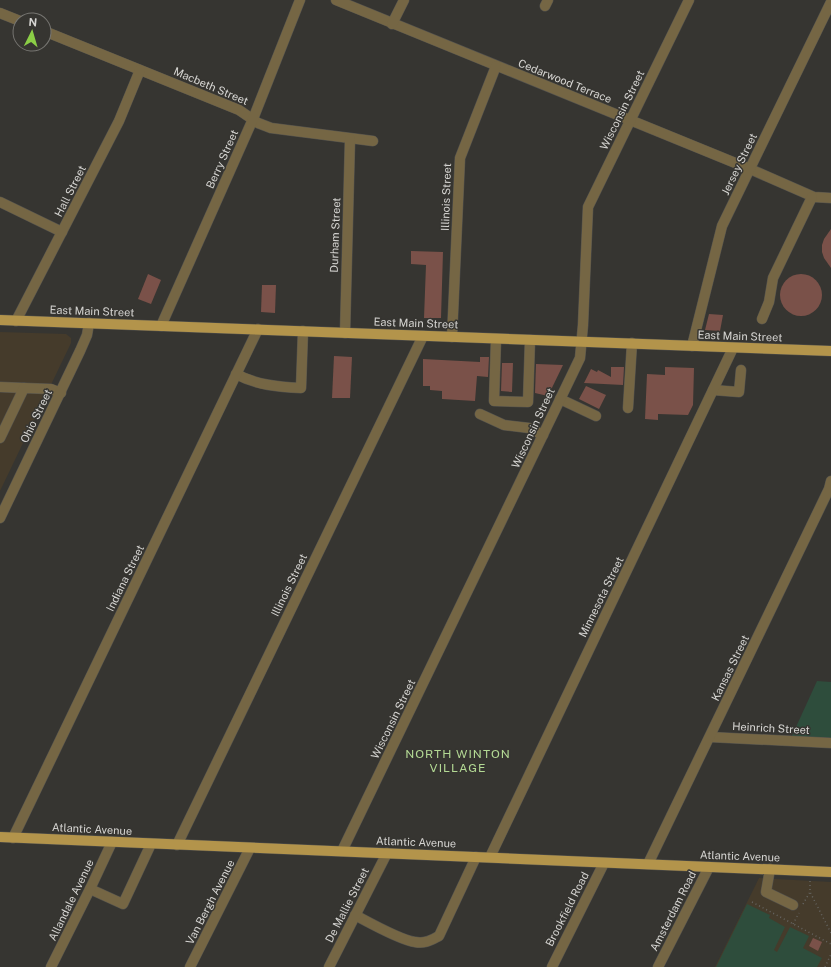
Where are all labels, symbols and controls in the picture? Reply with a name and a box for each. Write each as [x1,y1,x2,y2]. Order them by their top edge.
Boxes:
north arrow [12,12,52,52]
text: N [28,16,38,28]
street label: Cedarwood Terrace [517,57,613,105]
street label: Macbeth Street [172,65,250,107]
street label: Wisconsin Street [598,68,646,152]
street label: Berry Street [204,128,240,190]
street label: Jersey Street [719,131,759,197]
street label: Hall Street [52,163,88,219]
street label: Illinois Street [439,163,453,231]
street label: Durham Street [328,197,342,273]
street label: East Main Street [49,304,135,318]
street label: East Main Street [373,316,459,330]
street label: East Main Street [697,329,783,343]
street label: Wisconsin Street [509,386,557,470]
street label: Ohio Street [18,387,54,445]
street label: Indiana Street [104,543,146,613]
street label: Illinois Street [269,552,309,618]
street label: Minnesota Street [576,555,626,639]
street label: Kansas Street [709,633,751,703]
street label: Wisconsin Street [369,677,417,761]
street label: Heinrich Street [732,720,810,736]
district label: NORTH WINTON VILLAGE [405,747,511,775]
street label: Atlantic Avenue [52,821,132,837]
street label: Atlantic Avenue [376,835,456,849]
street label: Atlantic Avenue [700,849,780,863]
street label: Allandale Avenue [46,857,96,943]
street label: Van Bergh Avenue [183,858,237,946]
street label: De Mallie Street [323,866,371,944]
street label: Amsterdam Road [648,869,698,953]
street label: Brookfield Road [543,870,591,948]

